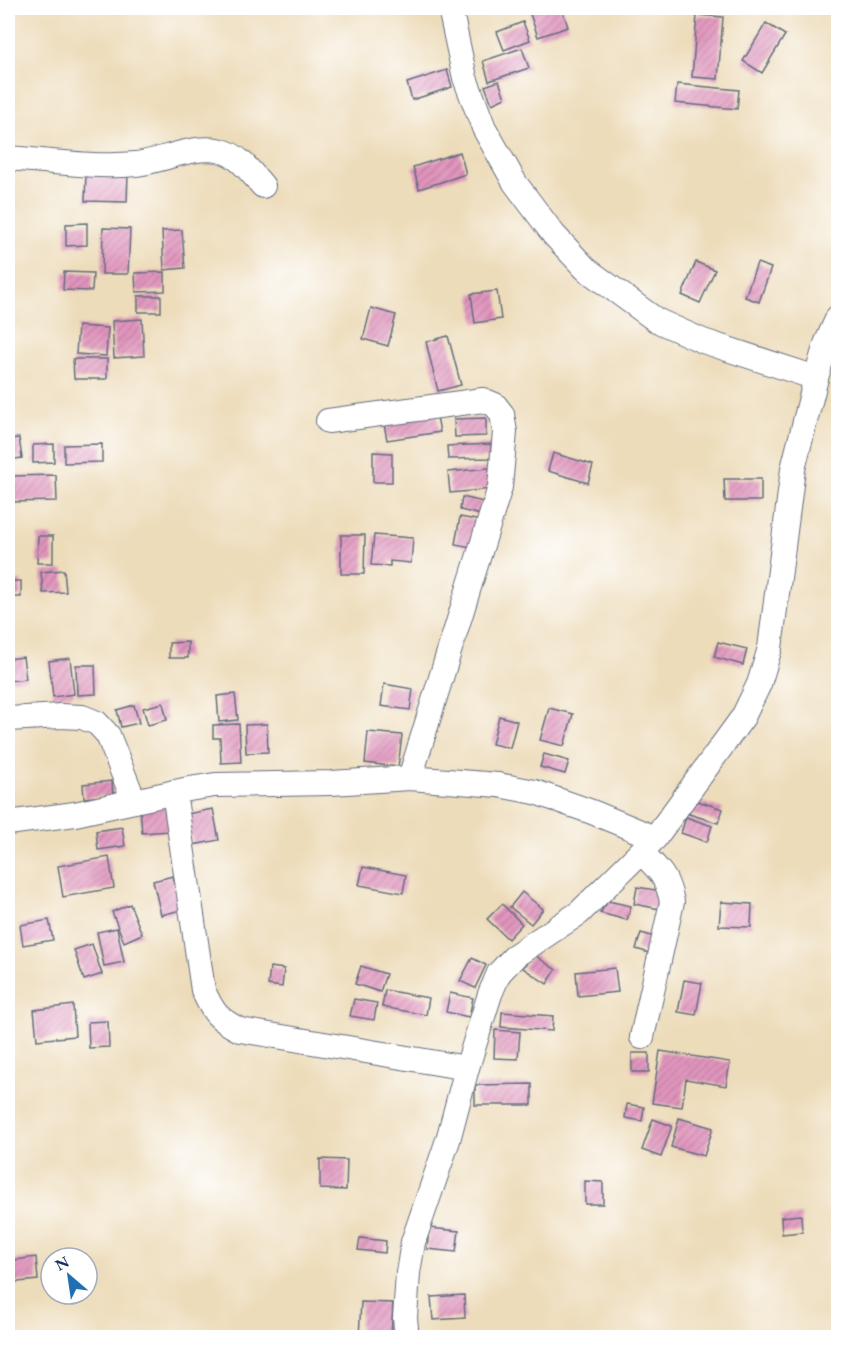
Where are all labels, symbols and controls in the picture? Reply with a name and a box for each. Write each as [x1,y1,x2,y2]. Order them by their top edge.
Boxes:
north arrow [39,1246,99,1306]
text: N [51,1251,73,1276]

